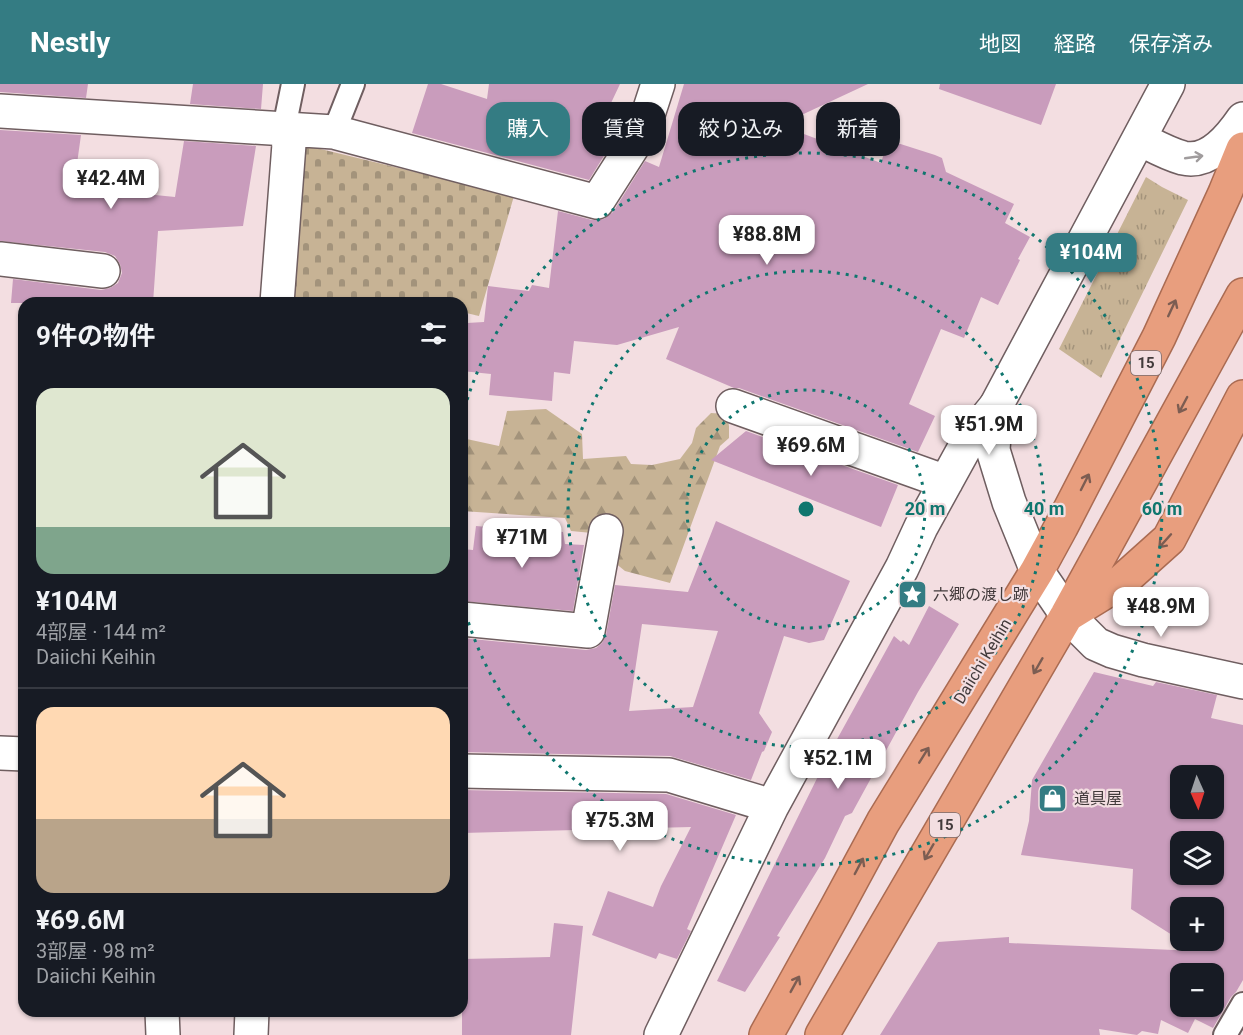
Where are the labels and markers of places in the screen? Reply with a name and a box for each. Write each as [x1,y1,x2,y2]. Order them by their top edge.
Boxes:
pin: ¥42.4M [62,159,160,210]
pin: ¥88.8M [718,215,816,266]
pin: ¥104M [1049,233,1133,284]
pin: ¥51.9M [940,405,1038,456]
pin: ¥69.6M [762,426,860,477]
centre of rings [796,499,816,519]
pin: ¥71M [486,518,558,569]
place icon: 六郷の渡し跡 [896,578,928,610]
place label: 六郷の渡し跡 [933,585,1029,604]
pin: ¥48.9M [1112,587,1210,638]
pin: ¥52.1M [789,739,887,790]
shop icon: 道具屋 [1037,782,1069,814]
place label: 道具屋 [1074,789,1122,808]
pin: ¥75.3M [571,801,669,852]

